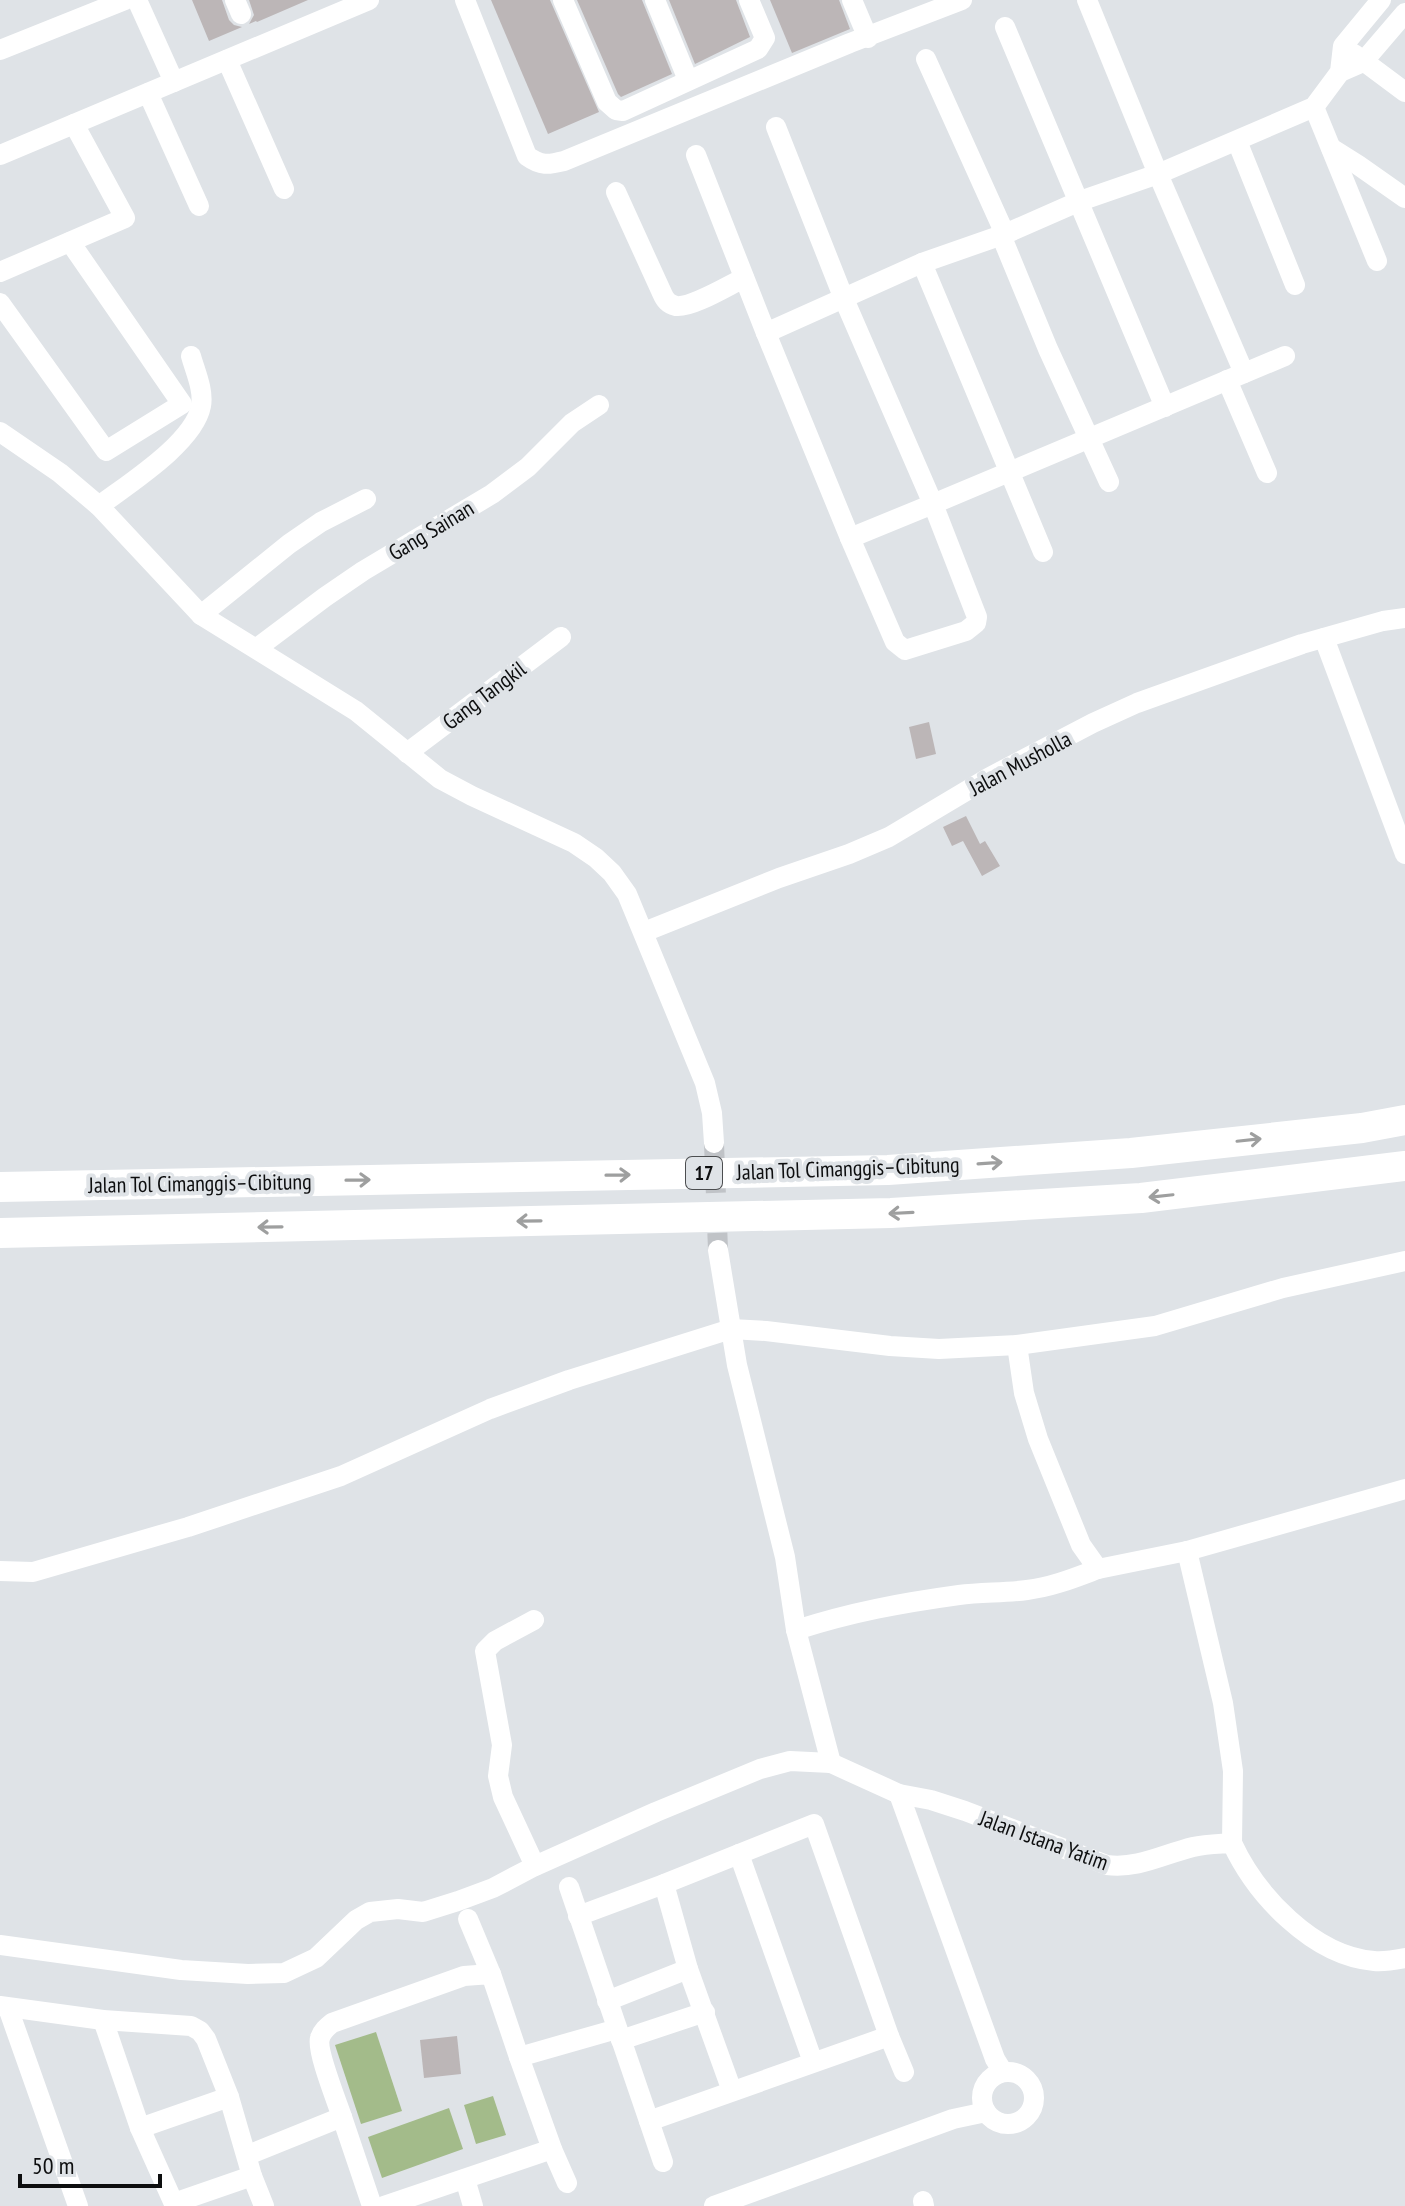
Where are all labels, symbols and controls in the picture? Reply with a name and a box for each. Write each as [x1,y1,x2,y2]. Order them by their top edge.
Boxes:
street label: Gang Sainan [383,494,479,566]
street label: Gang Tangkil [437,654,532,735]
street label: Jalan Musholla [963,724,1076,802]
one-way arrow [1235,1133,1261,1148]
street label: Jalan Tol Cimanggis–Cibitung [735,1150,960,1186]
one-way arrow [976,1155,1003,1170]
road number: 17 [686,1157,722,1189]
street label: Jalan Tol Cimanggis–Cibitung [87,1167,312,1199]
one-way arrow [604,1167,631,1183]
one-way arrow [344,1172,371,1188]
one-way arrow [1148,1188,1175,1203]
one-way arrow [888,1205,915,1220]
one-way arrow [516,1214,543,1229]
one-way arrow [257,1219,284,1235]
street label: Jalan Istana Yatim [975,1803,1112,1876]
scale bar [20,2138,160,2188]
text: 50 m [32,2150,74,2181]

